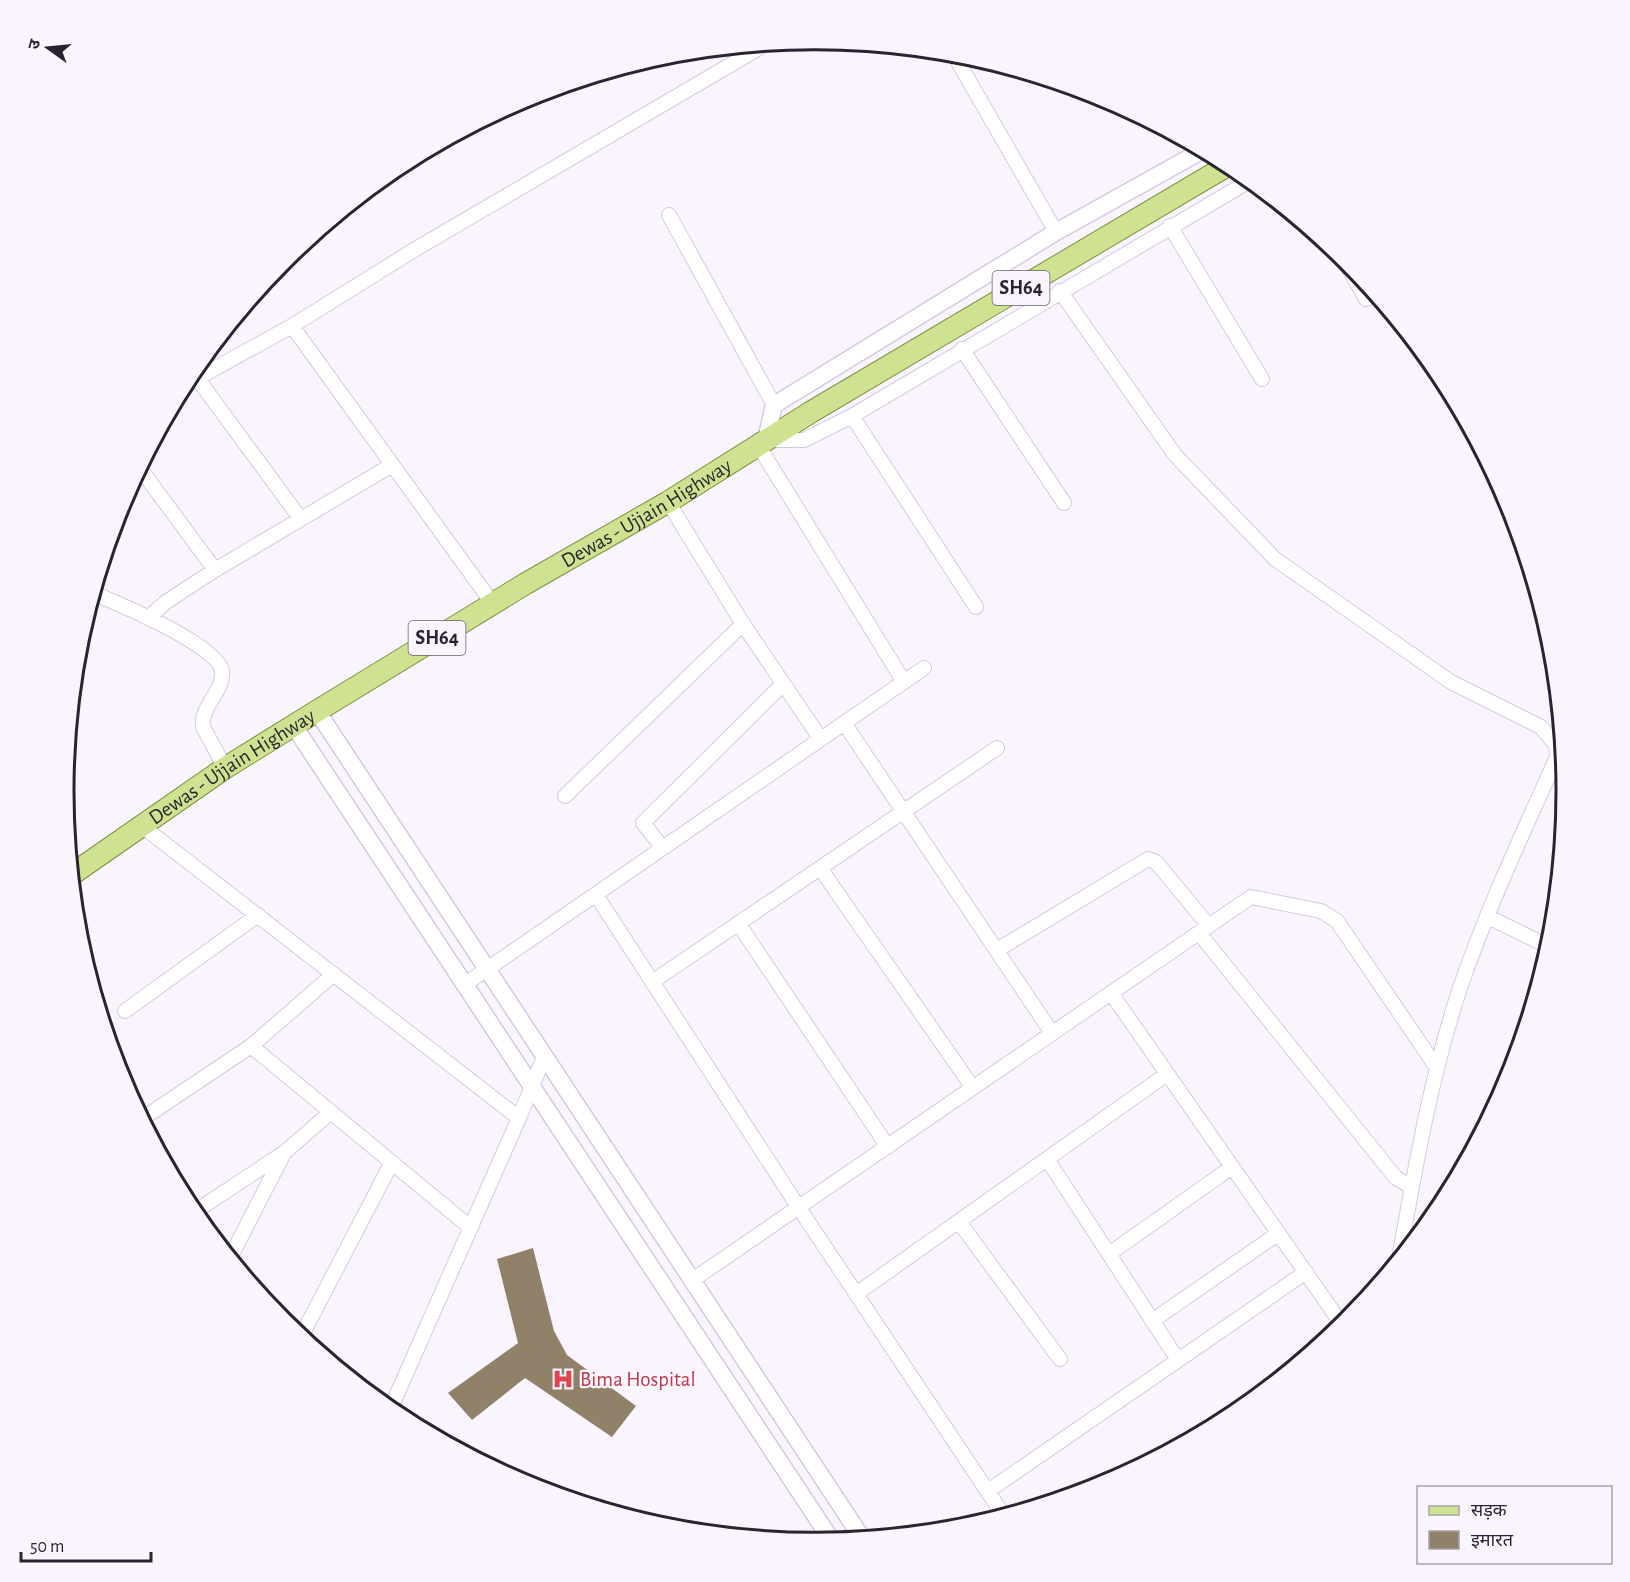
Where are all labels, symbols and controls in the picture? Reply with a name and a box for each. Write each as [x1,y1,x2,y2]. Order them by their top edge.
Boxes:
north arrow [18,18,78,78]
text: उ [26,37,44,51]
road number: SH64 [992,271,1050,305]
street label: Dewas - Ujjain Highway [558,454,735,571]
road number: SH64 [408,621,466,655]
street label: Dewas - Ujjain Highway [145,705,318,828]
hospital icon: Bima Hospital [551,1367,575,1391]
place label: Bima Hospital [580,1369,696,1390]
legend [1417,1486,1612,1564]
text: सड़क [1471,1502,1508,1520]
scale bar [21,1525,152,1563]
text: इमारत [1471,1532,1514,1550]
text: 50 m [30,1538,64,1556]

